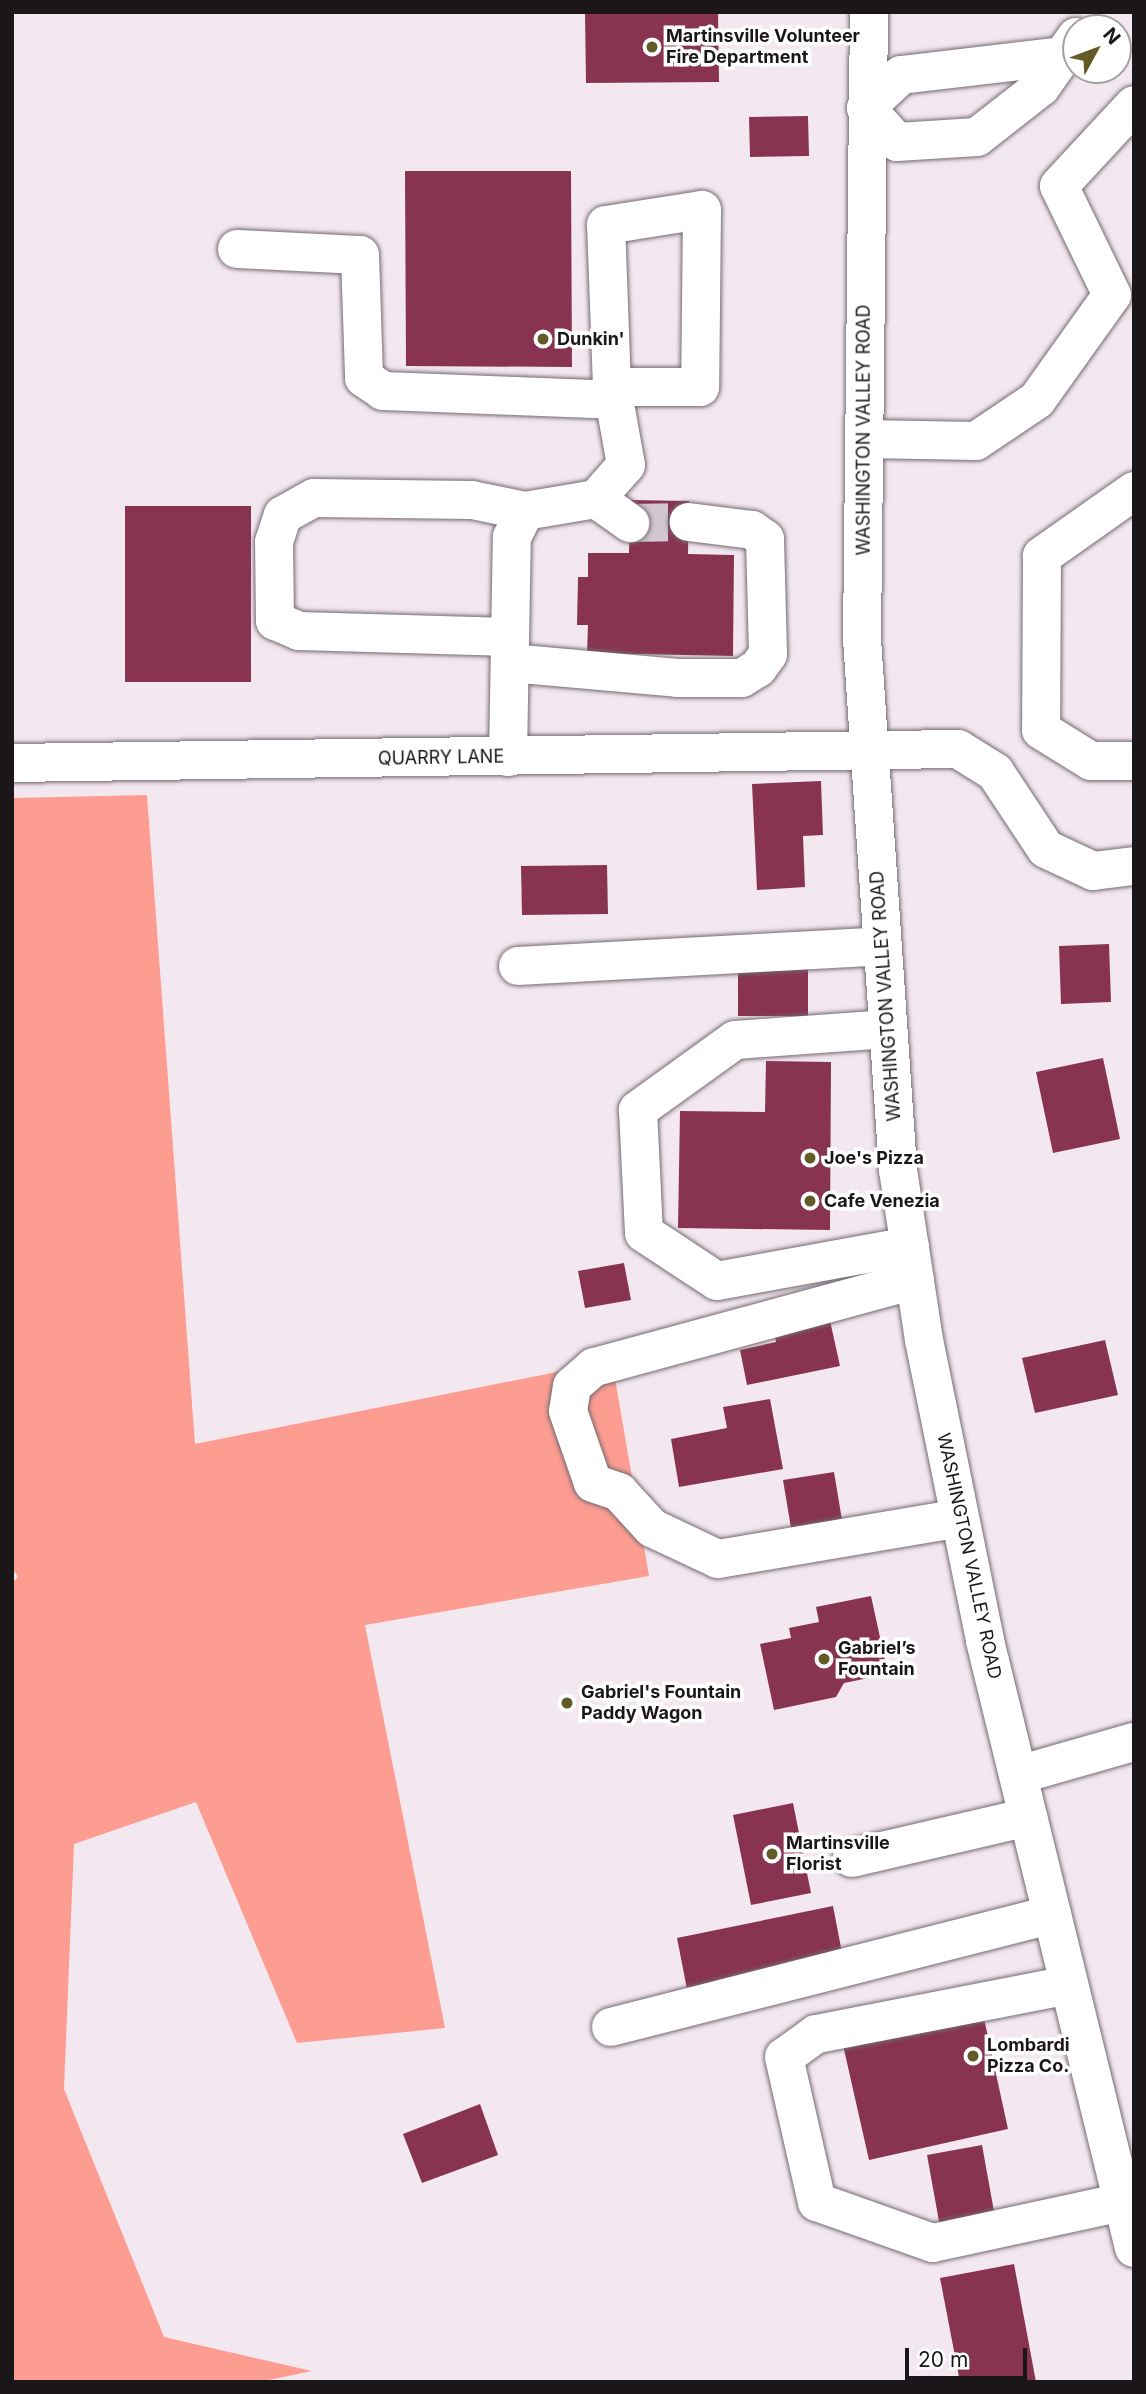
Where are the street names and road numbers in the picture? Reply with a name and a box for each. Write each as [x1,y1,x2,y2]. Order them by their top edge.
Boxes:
street label: WASHINGTON VALLEY ROAD [853,304,875,556]
street label: QUARRY LANE [378,746,504,770]
street label: WASHINGTON VALLEY ROAD [866,870,906,1122]
street label: WASHINGTON VALLEY ROAD [932,1431,1006,1681]

